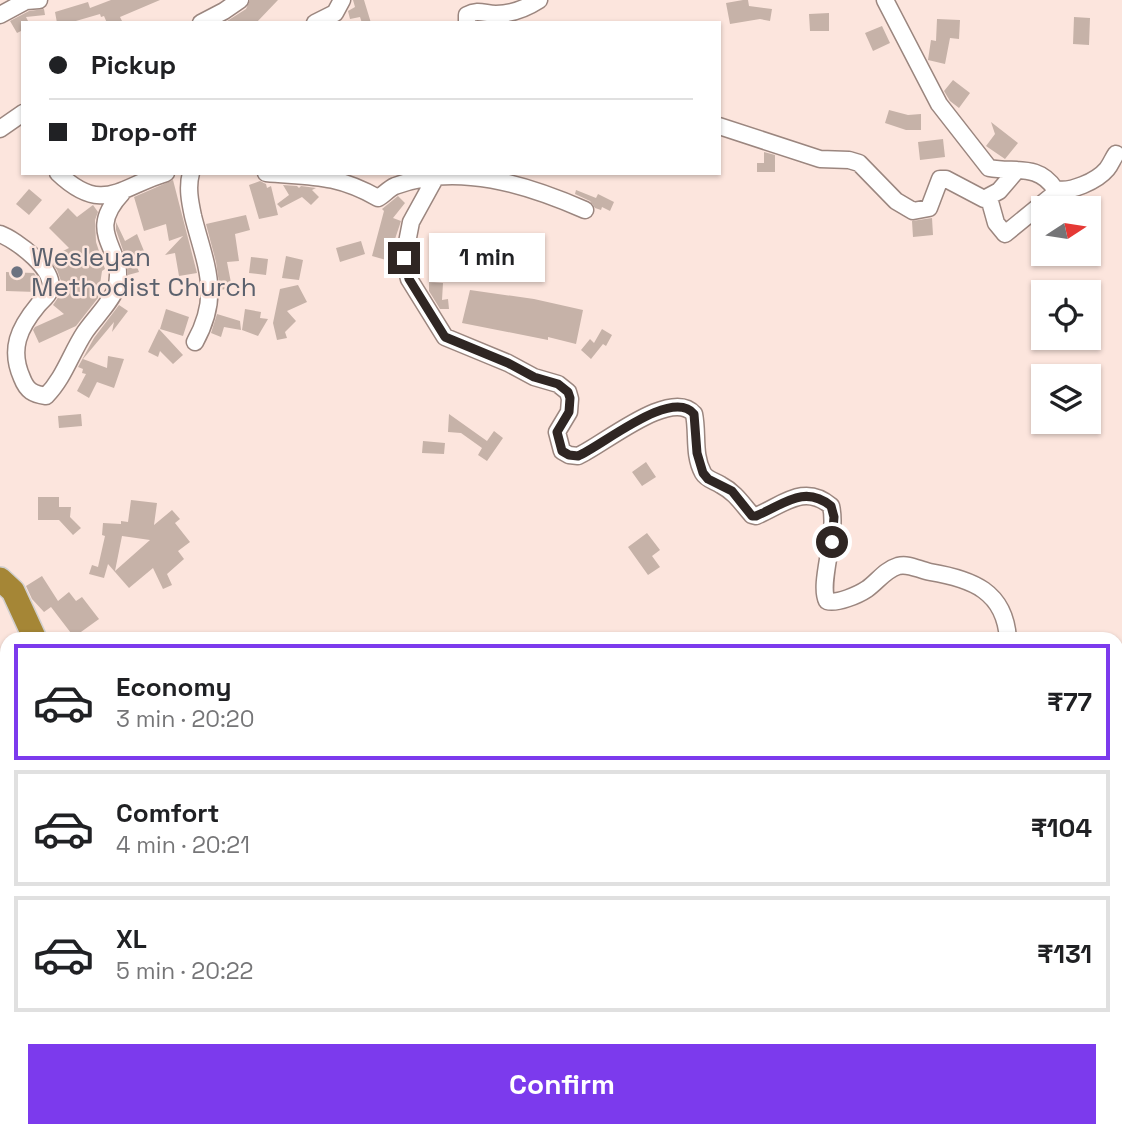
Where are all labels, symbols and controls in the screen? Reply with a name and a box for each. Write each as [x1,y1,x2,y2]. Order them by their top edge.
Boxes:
text: Pickup [91,48,176,82]
text: Drop-off [91,115,197,149]
north arrow [1031,196,1101,266]
map controls [1031,196,1101,434]
callout: 1 min [428,233,544,282]
place label: Wesleyan Methodist Church [31,240,257,304]
route end [388,242,420,274]
text: 1 min [459,242,515,272]
marker: Wesleyan Methodist Church [9,264,25,280]
button: locate [1031,280,1101,350]
button: layers [1031,364,1101,434]
route start [816,526,848,558]
text: Economy [116,670,232,704]
icon: car [32,671,95,734]
text: ₹77 [1047,685,1092,719]
text: 3 min · 20:20 [116,704,254,734]
text: Comfort [116,796,219,830]
icon: car [32,797,95,860]
text: ₹104 [1031,811,1092,845]
text: 4 min · 20:21 [116,830,250,860]
text: XL [116,922,147,956]
icon: car [32,923,95,986]
text: ₹131 [1037,937,1092,971]
text: 5 min · 20:22 [116,956,254,986]
button: Confirm [28,1044,1096,1124]

